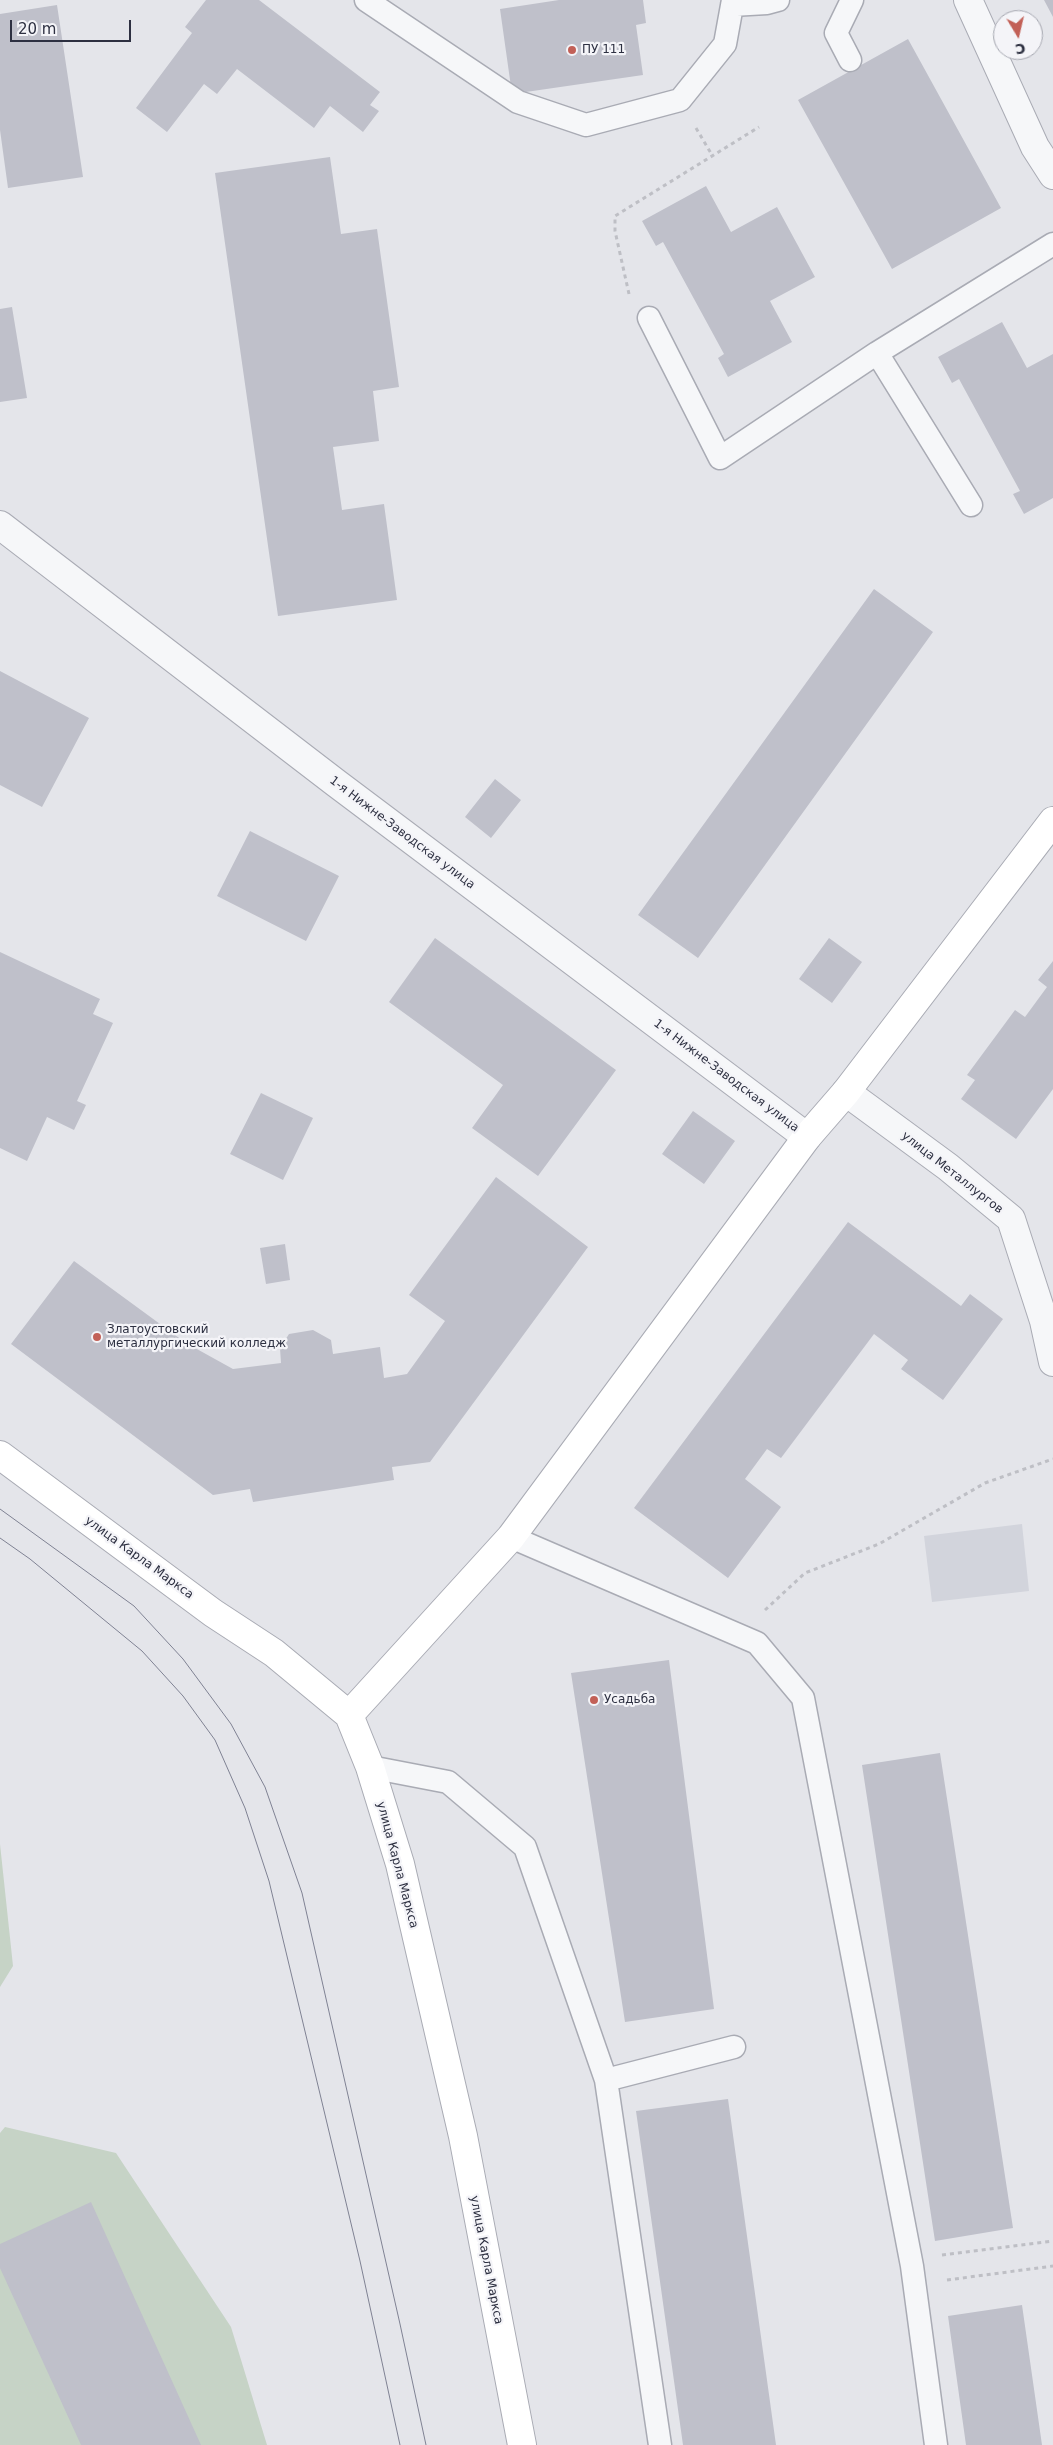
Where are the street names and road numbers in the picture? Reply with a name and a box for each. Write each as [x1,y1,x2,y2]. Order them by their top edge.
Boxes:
street label: 1-я Нижне-Заводская улица [326,774,478,892]
street label: 1-я Нижне-Заводская улица [650,1017,802,1135]
street label: улица Металлургов [898,1129,1006,1217]
street label: улица Карла Маркса [82,1514,196,1602]
street label: улица Карла Маркса [373,1800,421,1930]
street label: улица Карла Маркса [466,2194,506,2326]

